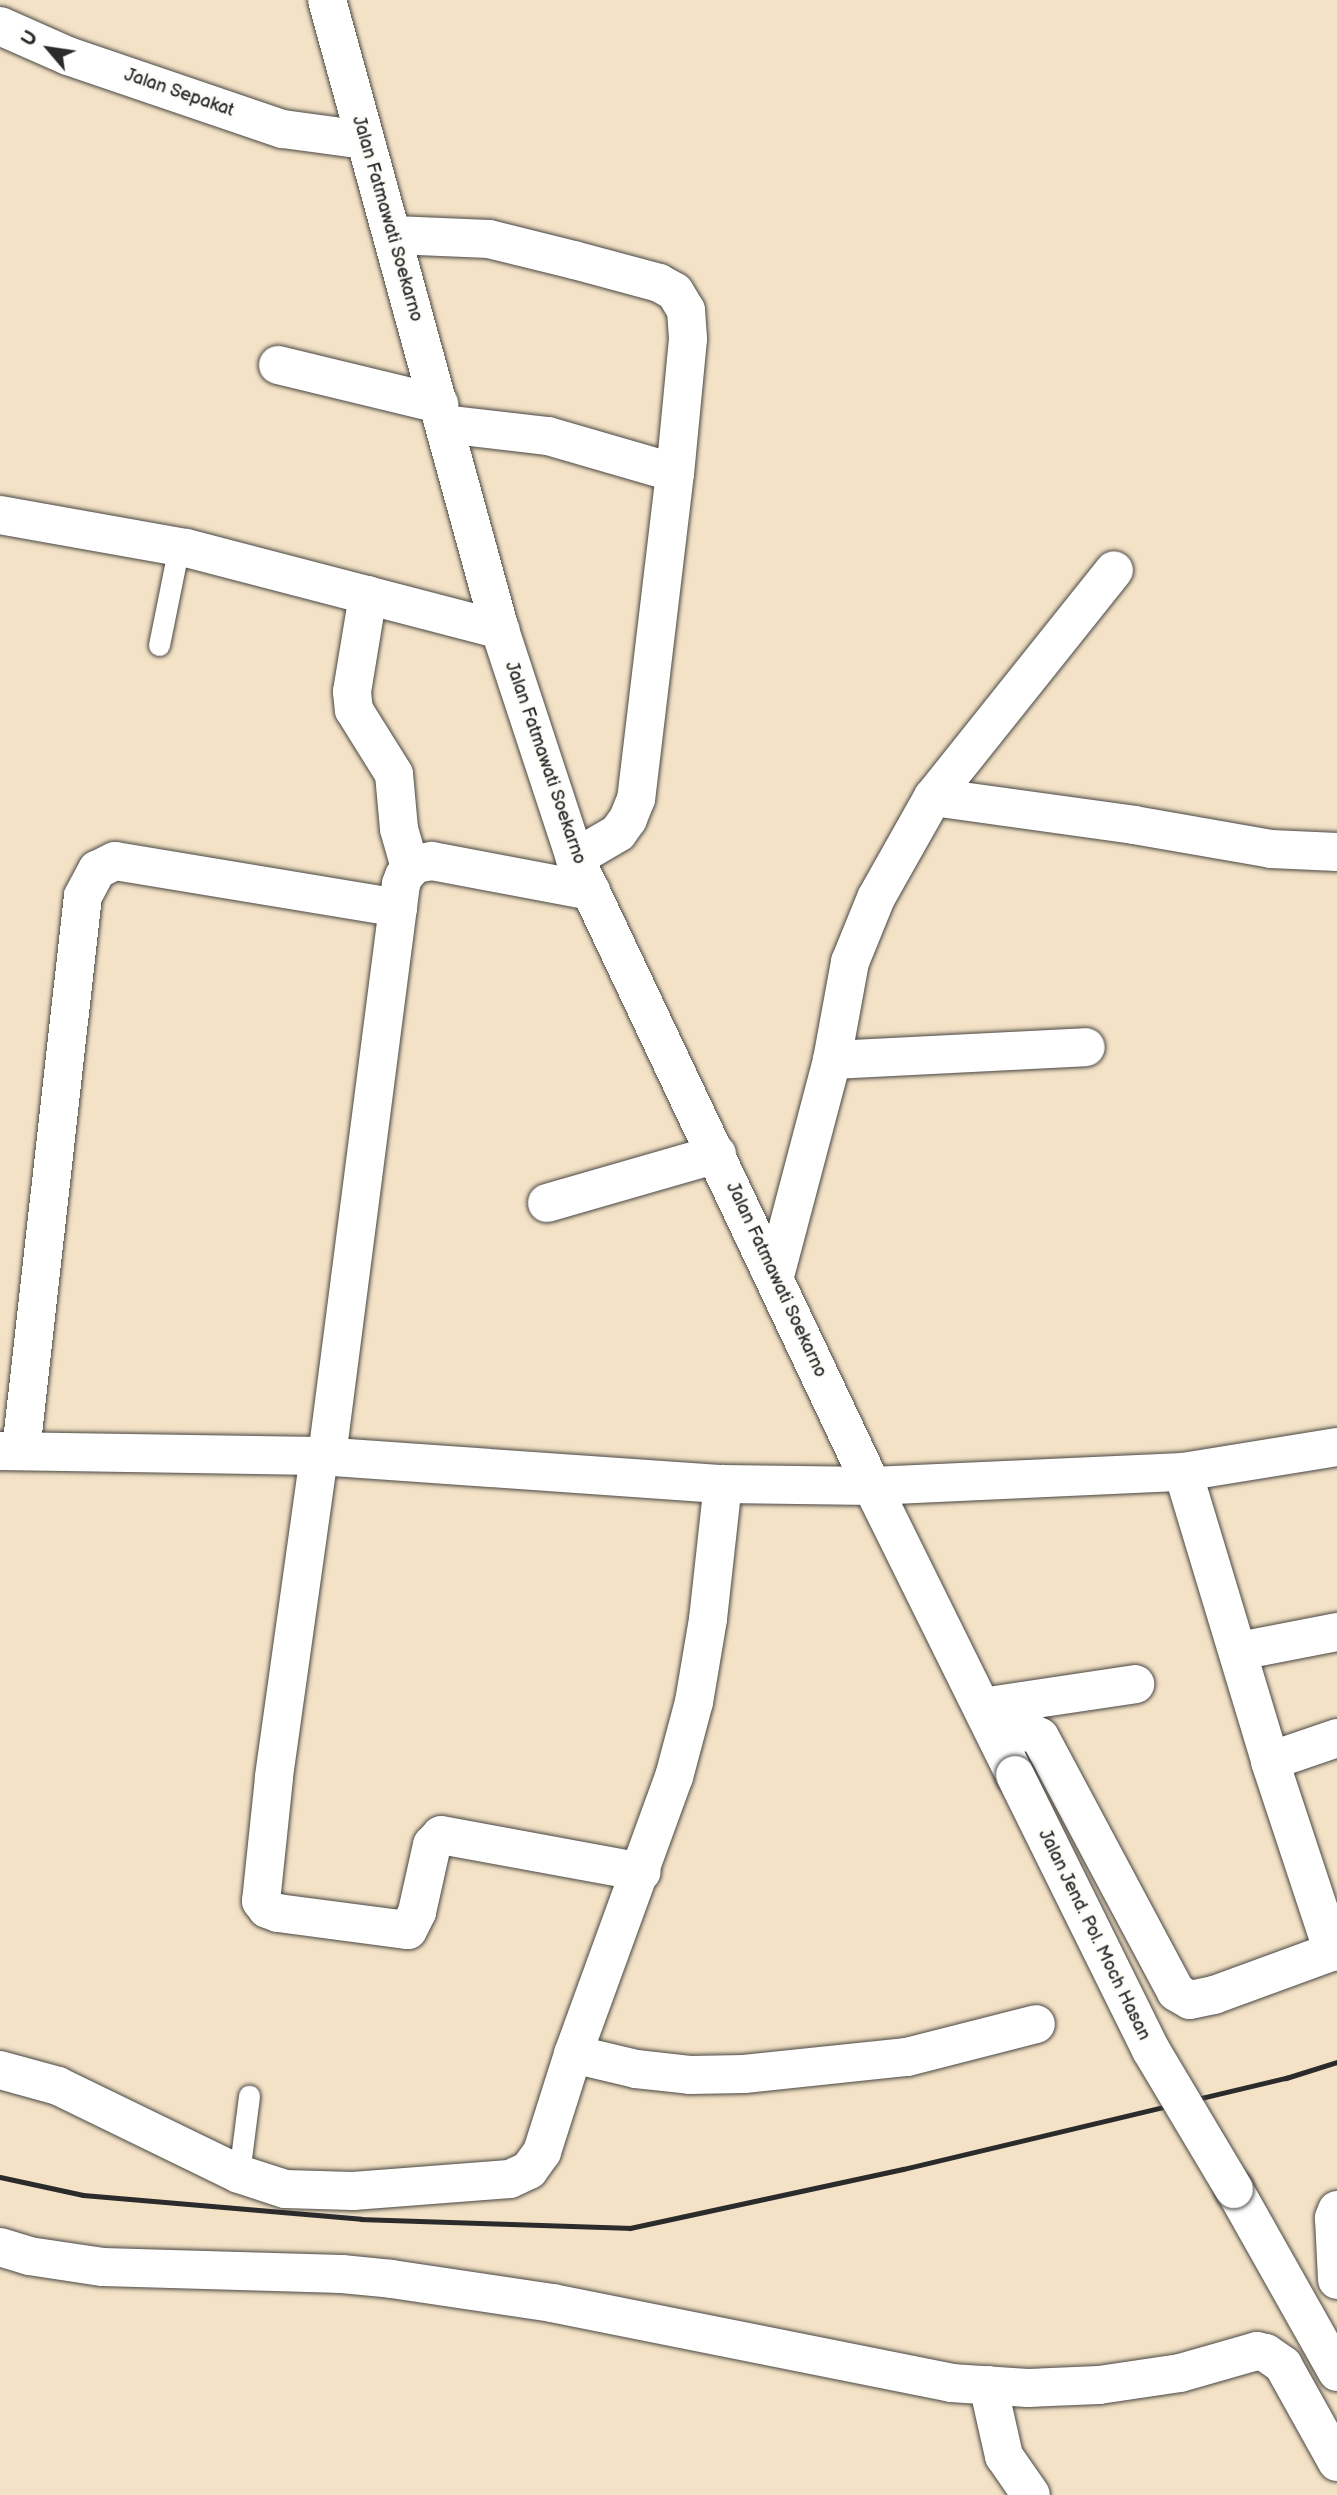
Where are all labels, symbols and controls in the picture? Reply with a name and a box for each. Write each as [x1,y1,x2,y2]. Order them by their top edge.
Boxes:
north arrow [14,14,84,84]
text: U [17,27,44,50]
street label: Jalan Sepakat [121,64,237,122]
street label: Jalan Fatmawati Soekarno [347,113,427,325]
street label: Jalan Fatmawati Soekarno [500,659,590,867]
street label: Jalan Fatmawati Soekarno [721,1179,831,1381]
street label: Jalan Jend. Pol. Moch Hasan [1033,1826,1155,2044]

